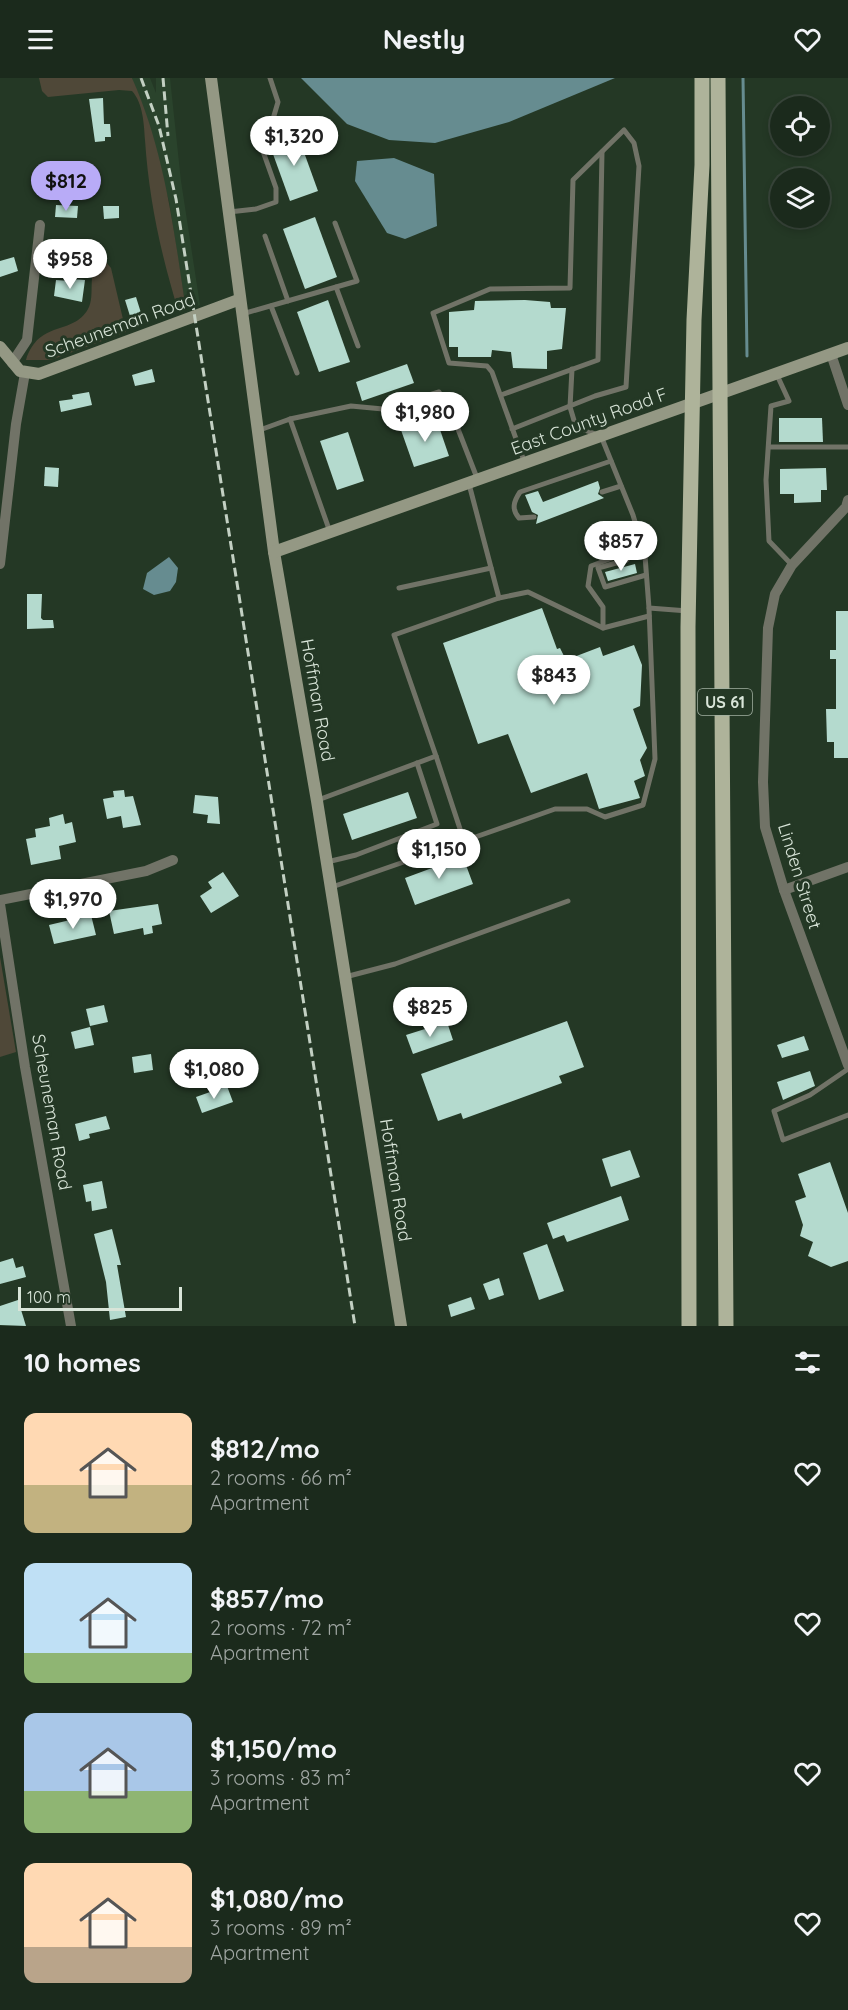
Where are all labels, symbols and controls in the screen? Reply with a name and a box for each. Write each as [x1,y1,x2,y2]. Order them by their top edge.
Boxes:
text: Nestly [383,22,465,56]
icon: menu [24,23,57,56]
icon: heart [791,23,824,56]
map controls [770,96,830,228]
button: locate [770,96,830,156]
pin: $1,320 [245,116,343,167]
text: $1,320 [264,123,324,148]
pin: $812 [30,161,102,212]
text: $812 [45,168,87,193]
button: layers [770,168,830,228]
pin: $958 [34,239,106,290]
text: $958 [47,246,93,271]
street label: Scheuneman Road [42,287,198,363]
street label: East County Road F [508,382,670,460]
pin: $1,980 [376,392,474,443]
text: $1,980 [395,399,455,424]
pin: $857 [585,521,657,572]
text: $857 [598,528,644,553]
street label: Hoffman Road [296,637,340,763]
pin: $843 [518,655,590,706]
text: $843 [531,662,577,687]
road number: US 61 [698,689,752,715]
street label: Linden Street [773,820,827,932]
pin: $1,150 [390,829,488,880]
text: $1,150 [411,836,467,861]
pin: $1,970 [24,879,122,930]
text: $1,970 [43,886,103,911]
pin: $825 [394,987,466,1038]
text: $825 [407,994,453,1019]
street label: Scheuneman Road [27,1032,77,1192]
pin: $1,080 [165,1049,263,1100]
text: $1,080 [184,1056,244,1081]
street label: Hoffman Road [375,1117,417,1243]
scale bar [18,1284,182,1312]
text: 100 m [27,1287,71,1307]
text: 10 homes [24,1346,141,1379]
icon: filters [791,1346,824,1379]
text: $812/mo [210,1432,320,1465]
icon: home [72,1437,144,1509]
icon: heart [791,1457,824,1490]
text: 2 rooms · 66 m² [210,1465,352,1490]
text: Apartment [210,1490,310,1515]
text: $857/mo [210,1582,324,1615]
icon: home [72,1587,144,1659]
icon: heart [791,1607,824,1640]
text: 2 rooms · 72 m² [210,1615,352,1640]
text: Apartment [210,1640,310,1665]
text: $1,150/mo [210,1732,337,1765]
icon: home [72,1737,144,1809]
icon: heart [791,1757,824,1790]
text: 3 rooms · 83 m² [210,1765,351,1790]
text: Apartment [210,1790,310,1815]
text: $1,080/mo [210,1882,344,1915]
icon: home [72,1887,144,1959]
icon: heart [791,1907,824,1940]
text: 3 rooms · 89 m² [210,1915,352,1940]
text: Apartment [210,1940,310,1965]

